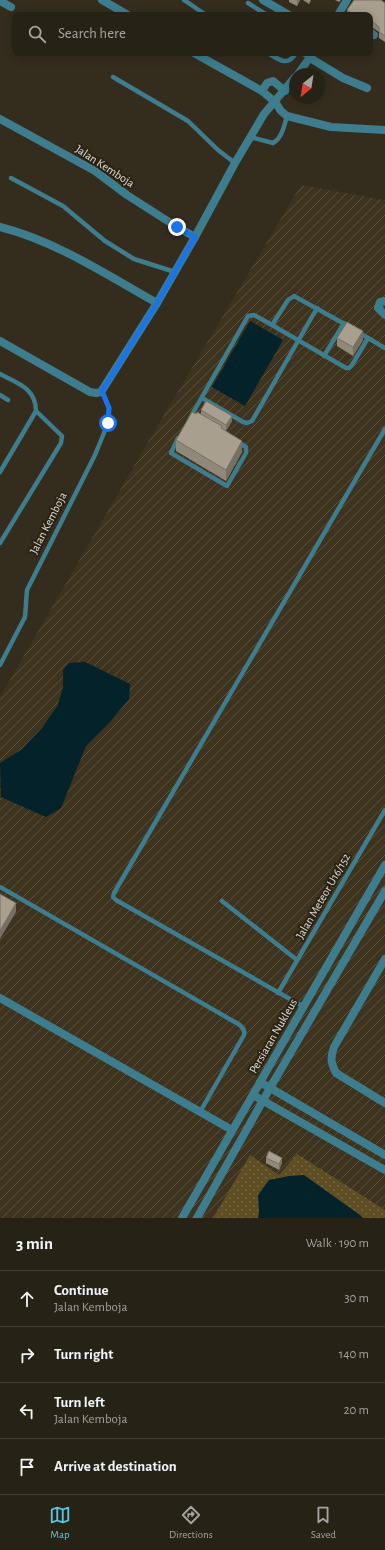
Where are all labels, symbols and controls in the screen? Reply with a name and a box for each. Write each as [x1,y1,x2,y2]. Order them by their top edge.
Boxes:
search box [12,12,373,56]
icon: search [26,23,48,45]
text: Search here [58,26,126,41]
north arrow [289,68,325,104]
street label: Jalan Kemboja [73,143,137,191]
route end [168,218,186,236]
route start [99,414,117,432]
street label: Jalan Kemboja [27,490,70,556]
street label: Jalan Meteor U16/152 [294,851,353,941]
street label: Persiaran Nukleus [247,997,299,1075]
text: 3 min [16,1235,53,1252]
text: Walk · 190 m [306,1237,369,1250]
text: Continue [54,1283,109,1298]
icon: ahead [16,1288,38,1310]
text: 30 m [344,1292,369,1305]
text: Jalan Kemboja [54,1301,127,1314]
icon: right [16,1344,38,1366]
text: Turn right [54,1347,113,1362]
text: 140 m [339,1348,369,1361]
text: Turn left [54,1395,105,1410]
icon: left [16,1400,38,1422]
text: 20 m [344,1404,369,1417]
text: Jalan Kemboja [54,1413,127,1426]
icon: arrive [16,1456,38,1478]
text: Arrive at destination [54,1459,177,1474]
tab: Map [49,1504,71,1541]
tab: Directions [169,1504,213,1541]
tab: Saved [311,1504,336,1541]

